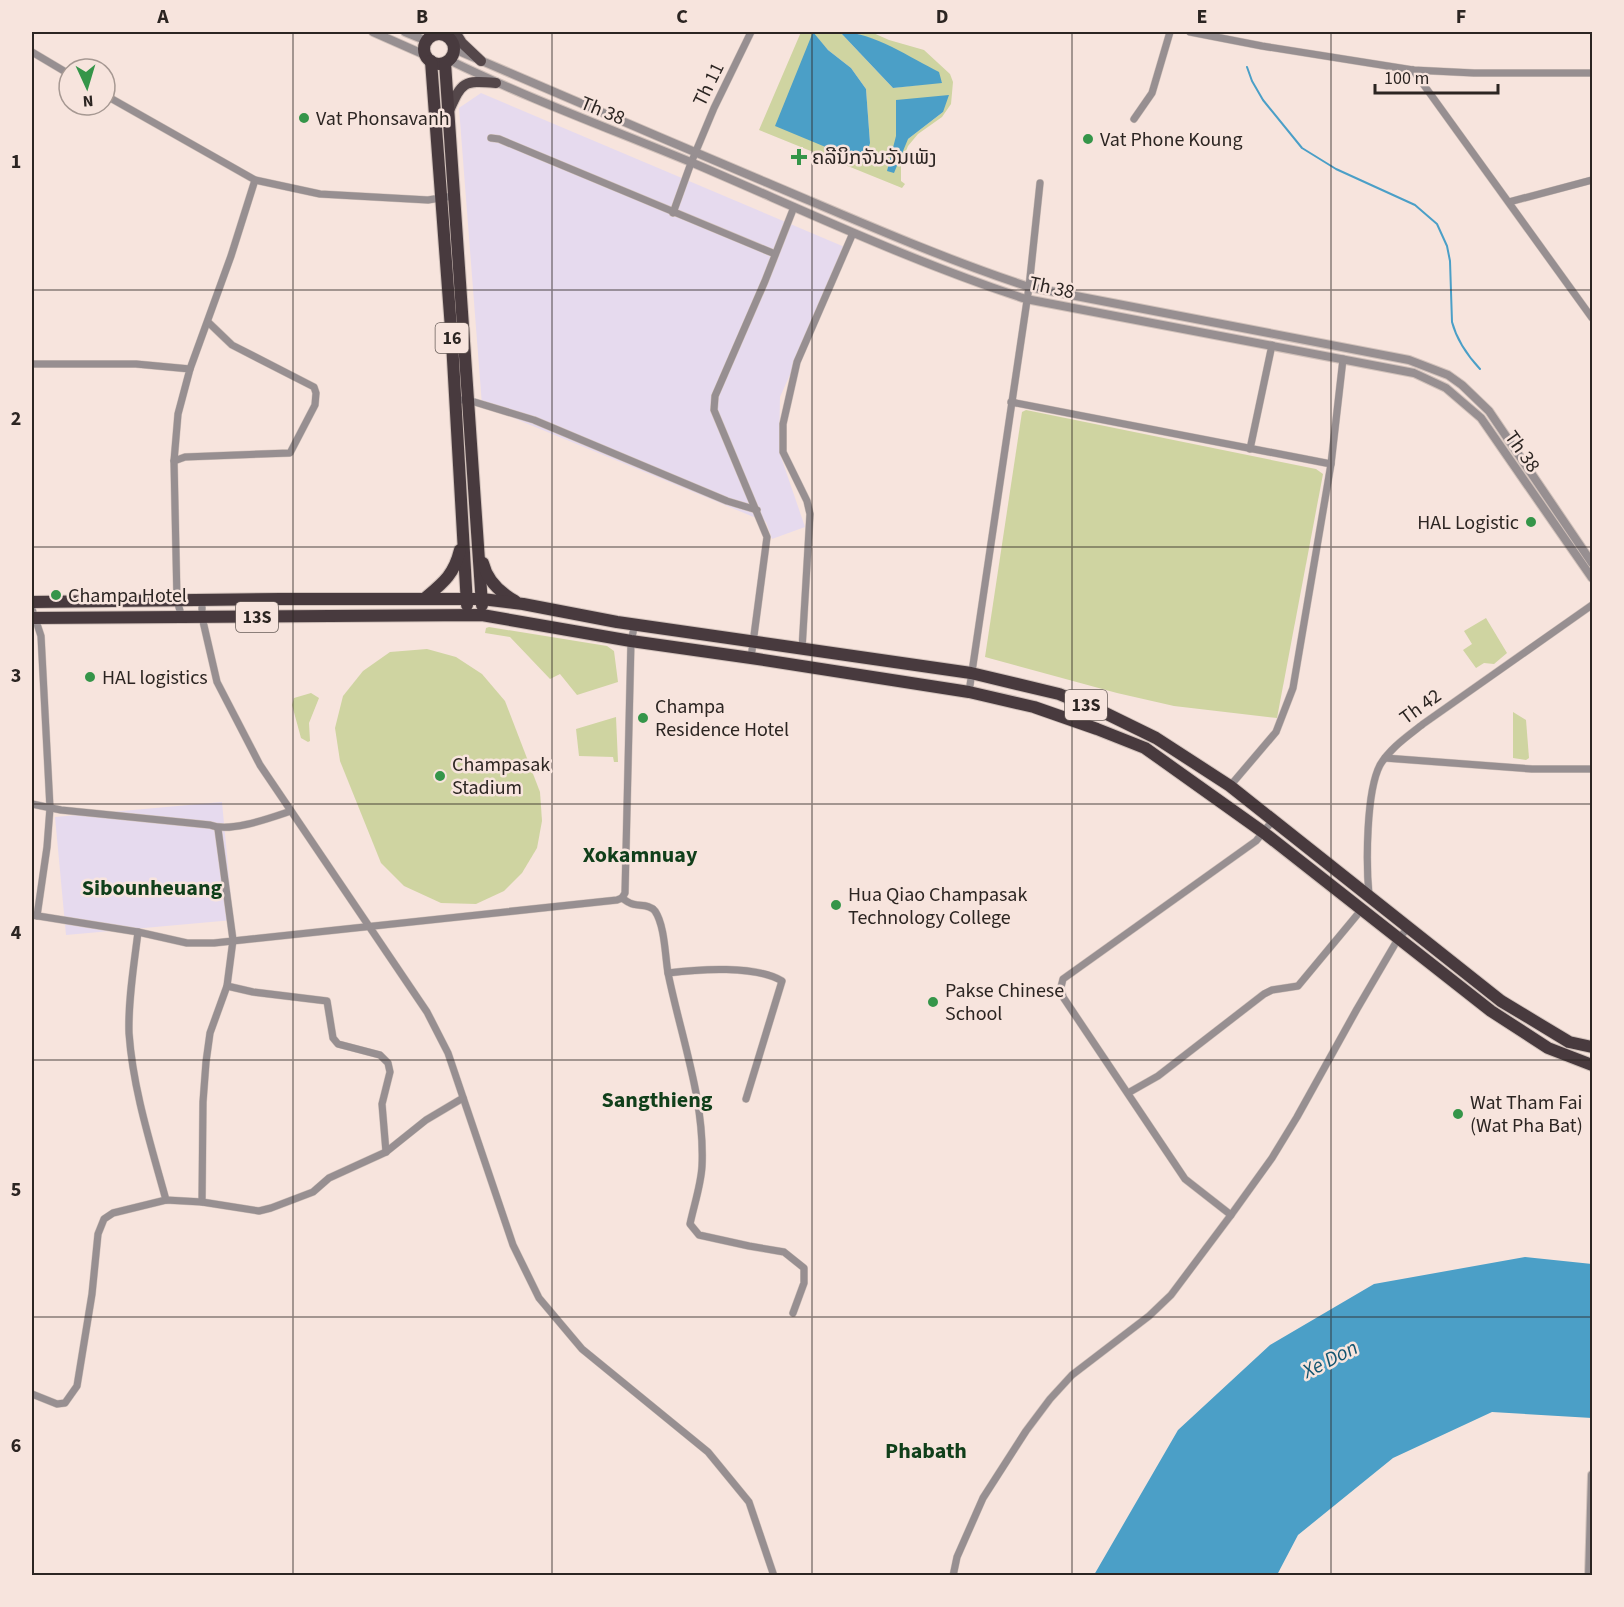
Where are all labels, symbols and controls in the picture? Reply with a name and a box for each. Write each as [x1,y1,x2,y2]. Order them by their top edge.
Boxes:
text: A [156,3,169,31]
text: B [416,3,428,31]
text: C [676,3,688,31]
text: D [936,3,948,31]
text: E [1197,3,1207,31]
text: F [1456,3,1466,31]
north arrow [57,57,117,117]
scale bar [1375,57,1498,95]
street label: Th 11 [686,58,731,111]
text: 100 m [1384,66,1429,91]
street label: Th 38 [576,89,629,132]
text: N [82,90,94,112]
place label: Vat Phonsavanh [316,105,450,133]
marker: Vat Phonsavanh [297,111,311,125]
place label: Vat Phone Koung [1100,126,1243,154]
marker: Vat Phone Koung [1081,132,1095,146]
place label: ຄລີນິກຈັນວັນເພັງ [812,144,937,172]
text: 1 [11,148,21,176]
marker: ຄລີນິກຈັນວັນເພັງ [790,148,808,166]
street label: Th 38 [1027,270,1077,306]
road number: 16 [436,323,468,353]
text: 2 [11,405,21,433]
street label: Th 38 [1498,425,1547,478]
place label: HAL Logistic [1417,509,1519,537]
marker: HAL Logistic [1524,515,1538,529]
place label: Champa Hotel [68,582,187,610]
marker: Champa Hotel [49,588,63,602]
road number: 13S [236,602,278,632]
text: 3 [11,662,21,690]
place label: HAL logistics [102,664,208,692]
marker: HAL logistics [83,670,97,684]
street label: Th 42 [1394,682,1447,732]
road number: 13S [1065,690,1107,720]
place label: Champa Residence Hotel [655,693,789,744]
marker: Champa Residence Hotel [636,711,650,725]
place label: Champasak Stadium [452,751,550,802]
marker: Champasak Stadium [433,769,447,783]
district label: Xokamnuay [583,839,698,871]
district label: Sibounheuang [82,872,223,904]
place label: Hua Qiao Champasak Technology College [848,881,1027,932]
marker: Hua Qiao Champasak Technology College [829,898,843,912]
text: 4 [11,919,22,947]
place label: Pakse Chinese School [945,977,1064,1028]
marker: Pakse Chinese School [926,995,940,1009]
district label: Sangthieng [602,1084,713,1116]
place label: Wat Tham Fai (Wat Pha Bat) [1470,1089,1583,1140]
marker: Wat Tham Fai (Wat Pha Bat) [1451,1107,1465,1121]
text: 5 [11,1176,21,1204]
water label: Xe Don [1296,1332,1363,1386]
text: 6 [11,1432,21,1460]
district label: Phabath [885,1435,967,1467]

